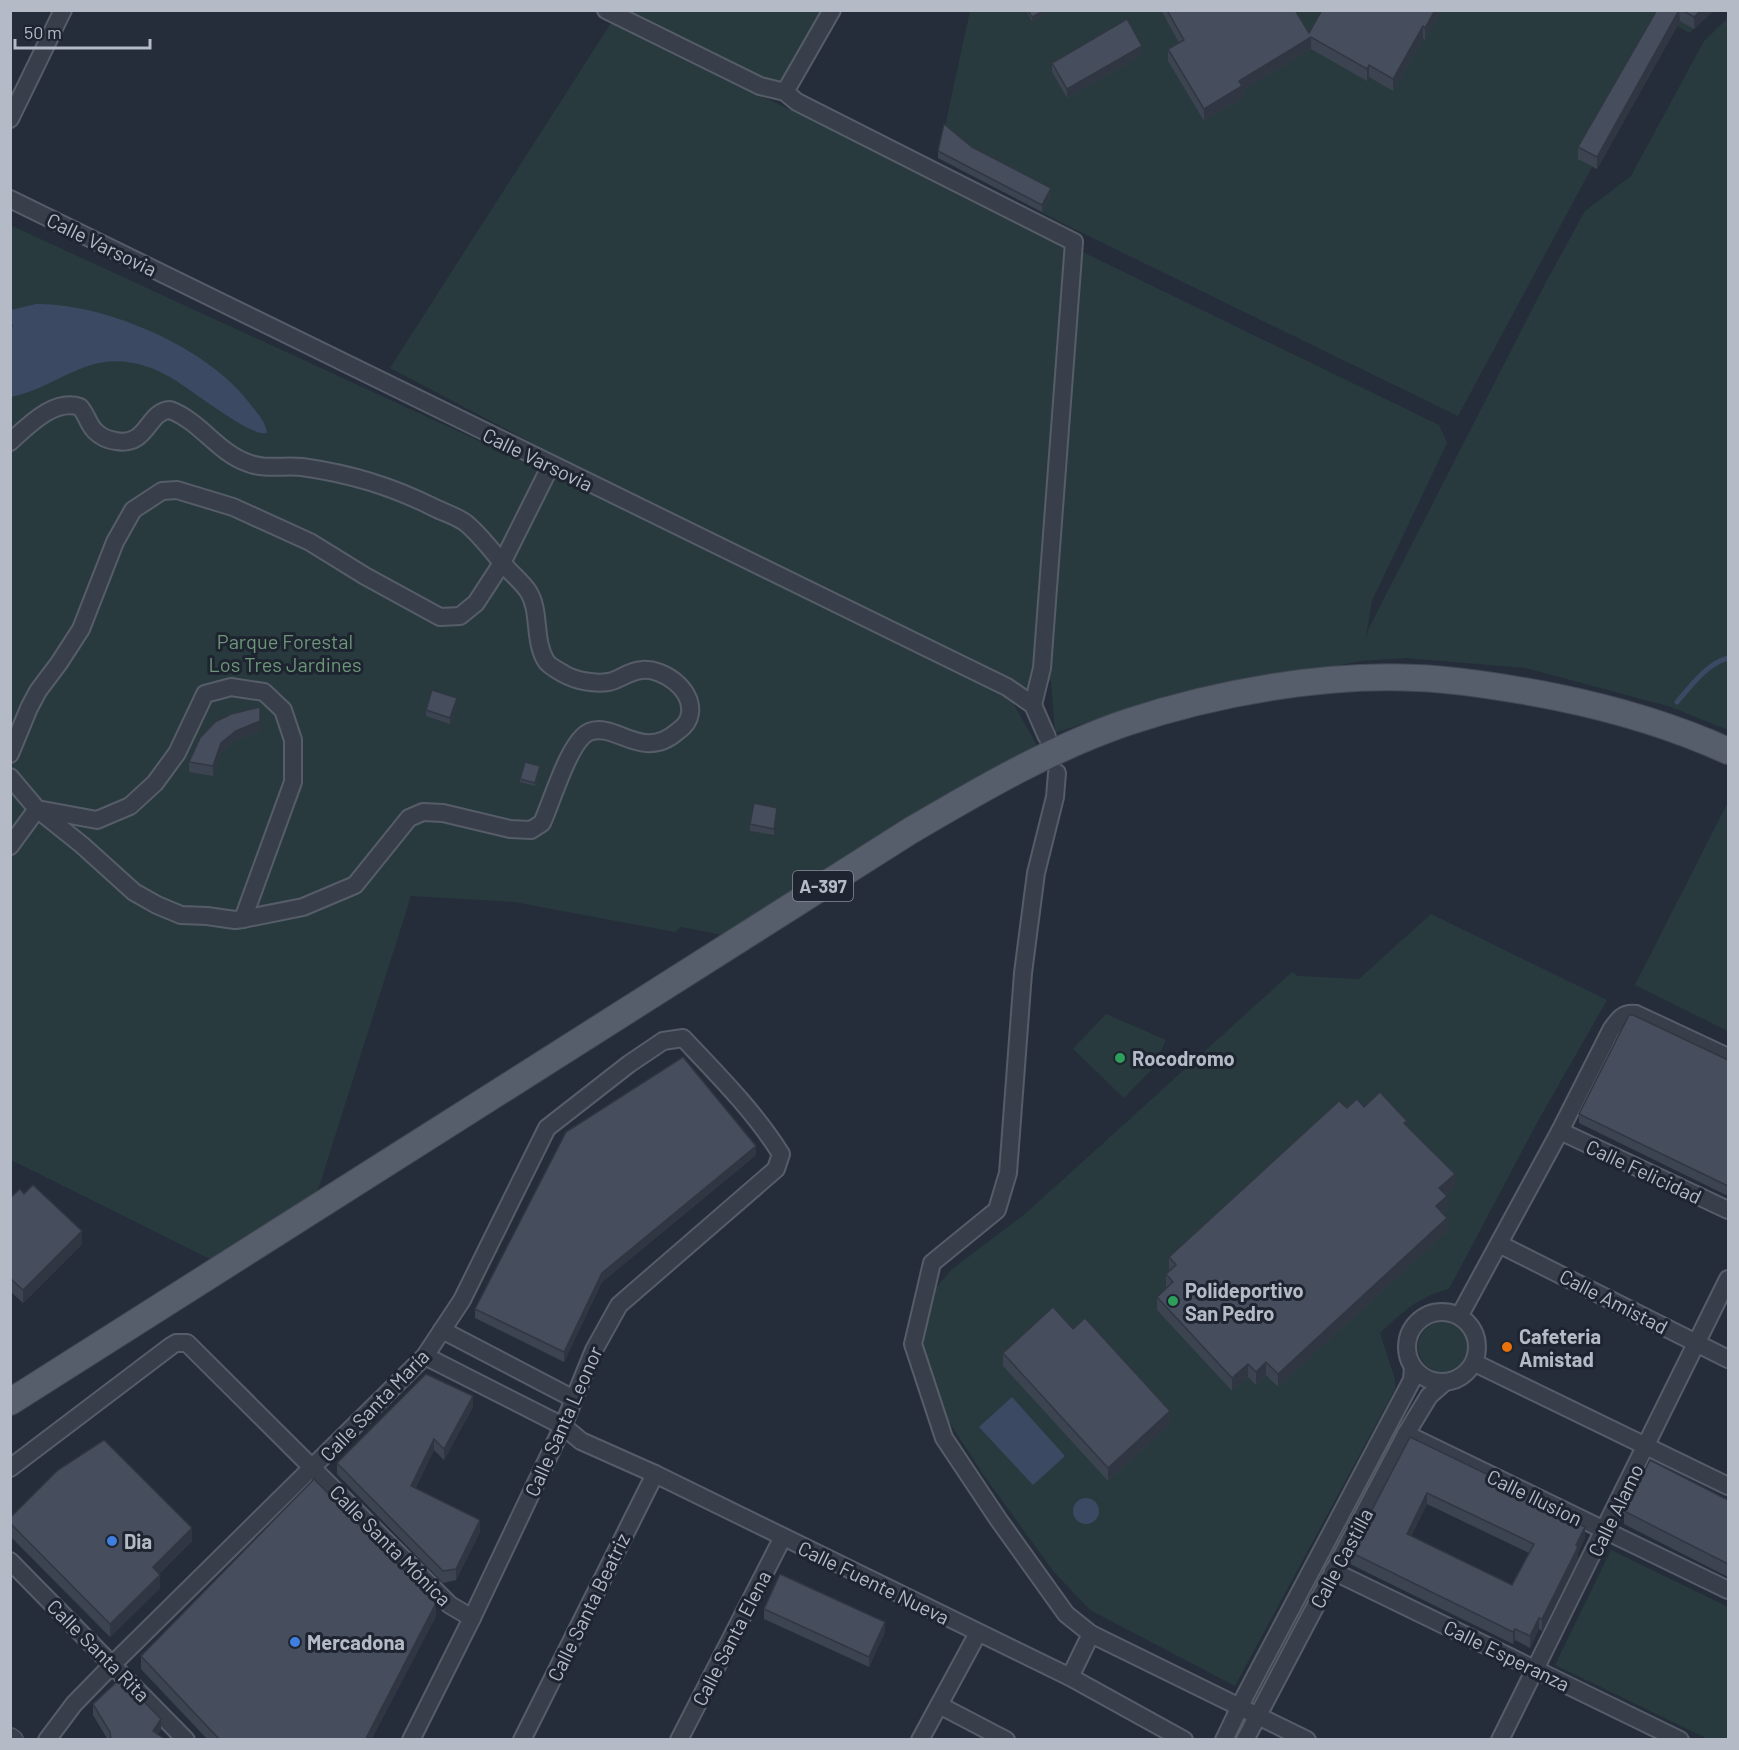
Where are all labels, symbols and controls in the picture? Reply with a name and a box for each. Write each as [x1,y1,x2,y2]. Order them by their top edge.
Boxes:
scale bar [15,12,150,50]
text: 50 m [24,21,62,43]
street label: Calle Varsovia [43,207,161,281]
street label: Calle Varsovia [479,422,597,496]
park label: Parque Forestal Los Tres Jardines [208,629,362,676]
road number: A-397 [793,871,853,901]
place label: Rocodromo [1132,1046,1235,1070]
marker: Rocodromo [1113,1051,1127,1065]
street label: Calle Felicidad [1582,1134,1706,1208]
street label: Calle Amistad [1556,1264,1672,1338]
place label: Polideportivo San Pedro [1185,1278,1304,1325]
marker: Polideportivo San Pedro [1166,1294,1180,1308]
place label: Cafeteria Amistad [1519,1324,1601,1371]
marker: Cafeteria Amistad [1500,1340,1514,1354]
street label: Calle Santa Leonor [519,1342,607,1500]
street label: Calle Santa María [314,1344,434,1466]
street label: Calle Alamo [1582,1460,1648,1560]
street label: Calle Ilusion [1483,1464,1587,1530]
street label: Calle Santa Mónica [325,1479,457,1611]
street label: Calle Castilla [1305,1504,1377,1612]
place label: Dia [124,1529,152,1553]
street label: Calle Santa Beatriz [542,1529,634,1685]
marker: Dia [105,1534,119,1548]
street label: Calle Fuente Nueva [795,1535,953,1629]
street label: Calle Santa Elena [687,1566,775,1710]
street label: Calle Santa Rita [43,1594,155,1706]
street label: Calle Esperanza [1440,1614,1574,1696]
place label: Mercadona [307,1630,405,1654]
marker: Mercadona [288,1635,302,1649]

